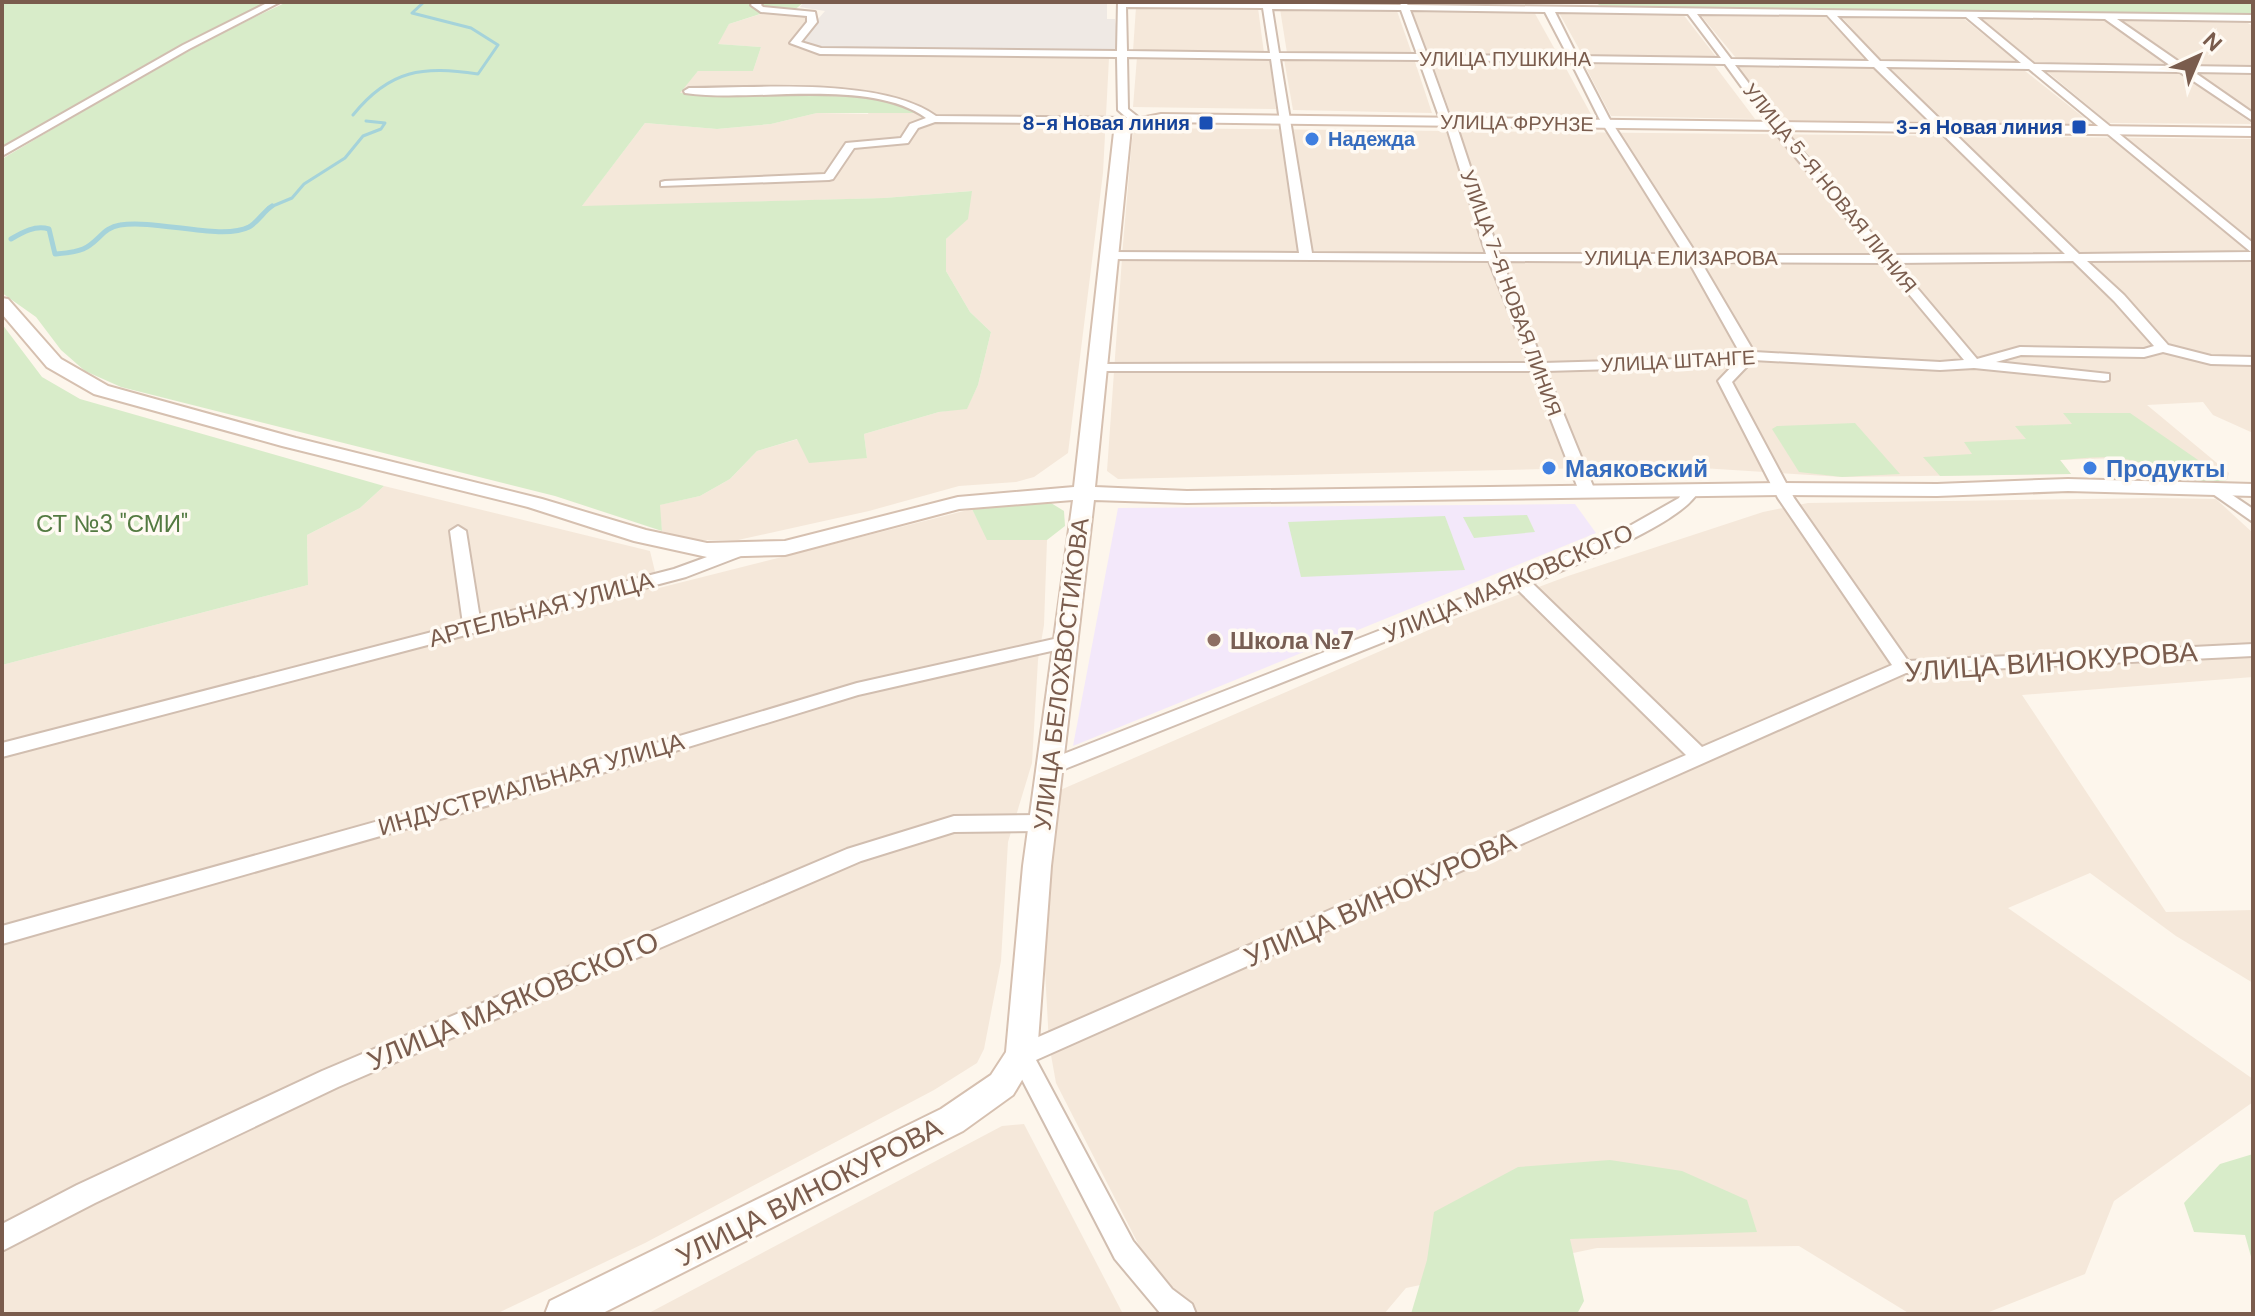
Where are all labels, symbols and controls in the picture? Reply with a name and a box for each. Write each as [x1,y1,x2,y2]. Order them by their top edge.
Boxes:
north arrow [2159,16,2239,96]
text: N [2197,26,2228,58]
street label: УЛИЦА ПУШКИНА [1419,46,1592,72]
street label: УЛИЦА 5-Я НОВАЯ ЛИНИЯ [1737,78,1923,298]
street label: УЛИЦА ФРУНЗЕ [1440,109,1594,137]
place label: 8-я Новая линия [1022,110,1190,136]
marker: 8-я Новая линия [1197,114,1215,132]
place label: 3-я Новая линия [1896,114,2063,140]
marker: 3-я Новая линия [2070,118,2088,136]
place label: Надежда [1328,126,1416,152]
marker: Надежда [1303,130,1321,148]
street label: УЛИЦА 7-Я НОВАЯ ЛИНИЯ [1454,166,1568,420]
street label: УЛИЦА ЕЛИЗАРОВА [1584,245,1779,271]
street label: УЛИЦА ШТАНГЕ [1600,344,1756,378]
place label: Маяковский [1565,453,1708,484]
place label: Продукты [2106,453,2225,484]
marker: Маяковский [1540,459,1558,477]
marker: Продукты [2081,459,2099,477]
park label: СТ №3 "СМИ" [36,508,188,539]
street label: УЛИЦА БЕЛОХВОСТИКОВА [1026,516,1096,832]
street label: УЛИЦА МАЯКОВСКОГО [1378,516,1638,650]
street label: АРТЕЛЬНАЯ УЛИЦА [425,564,657,654]
place label: Школа №7 [1230,625,1354,656]
marker: Школа №7 [1205,631,1223,649]
street label: УЛИЦА ВИНОКУРОВА [1903,633,2199,691]
street label: ИНДУСТРИАЛЬНАЯ УЛИЦА [374,725,688,843]
street label: УЛИЦА ВИНОКУРОВА [1238,822,1522,976]
street label: УЛИЦА МАЯКОВСКОГО [362,923,664,1079]
street label: УЛИЦА ВИНОКУРОВА [670,1109,949,1275]

